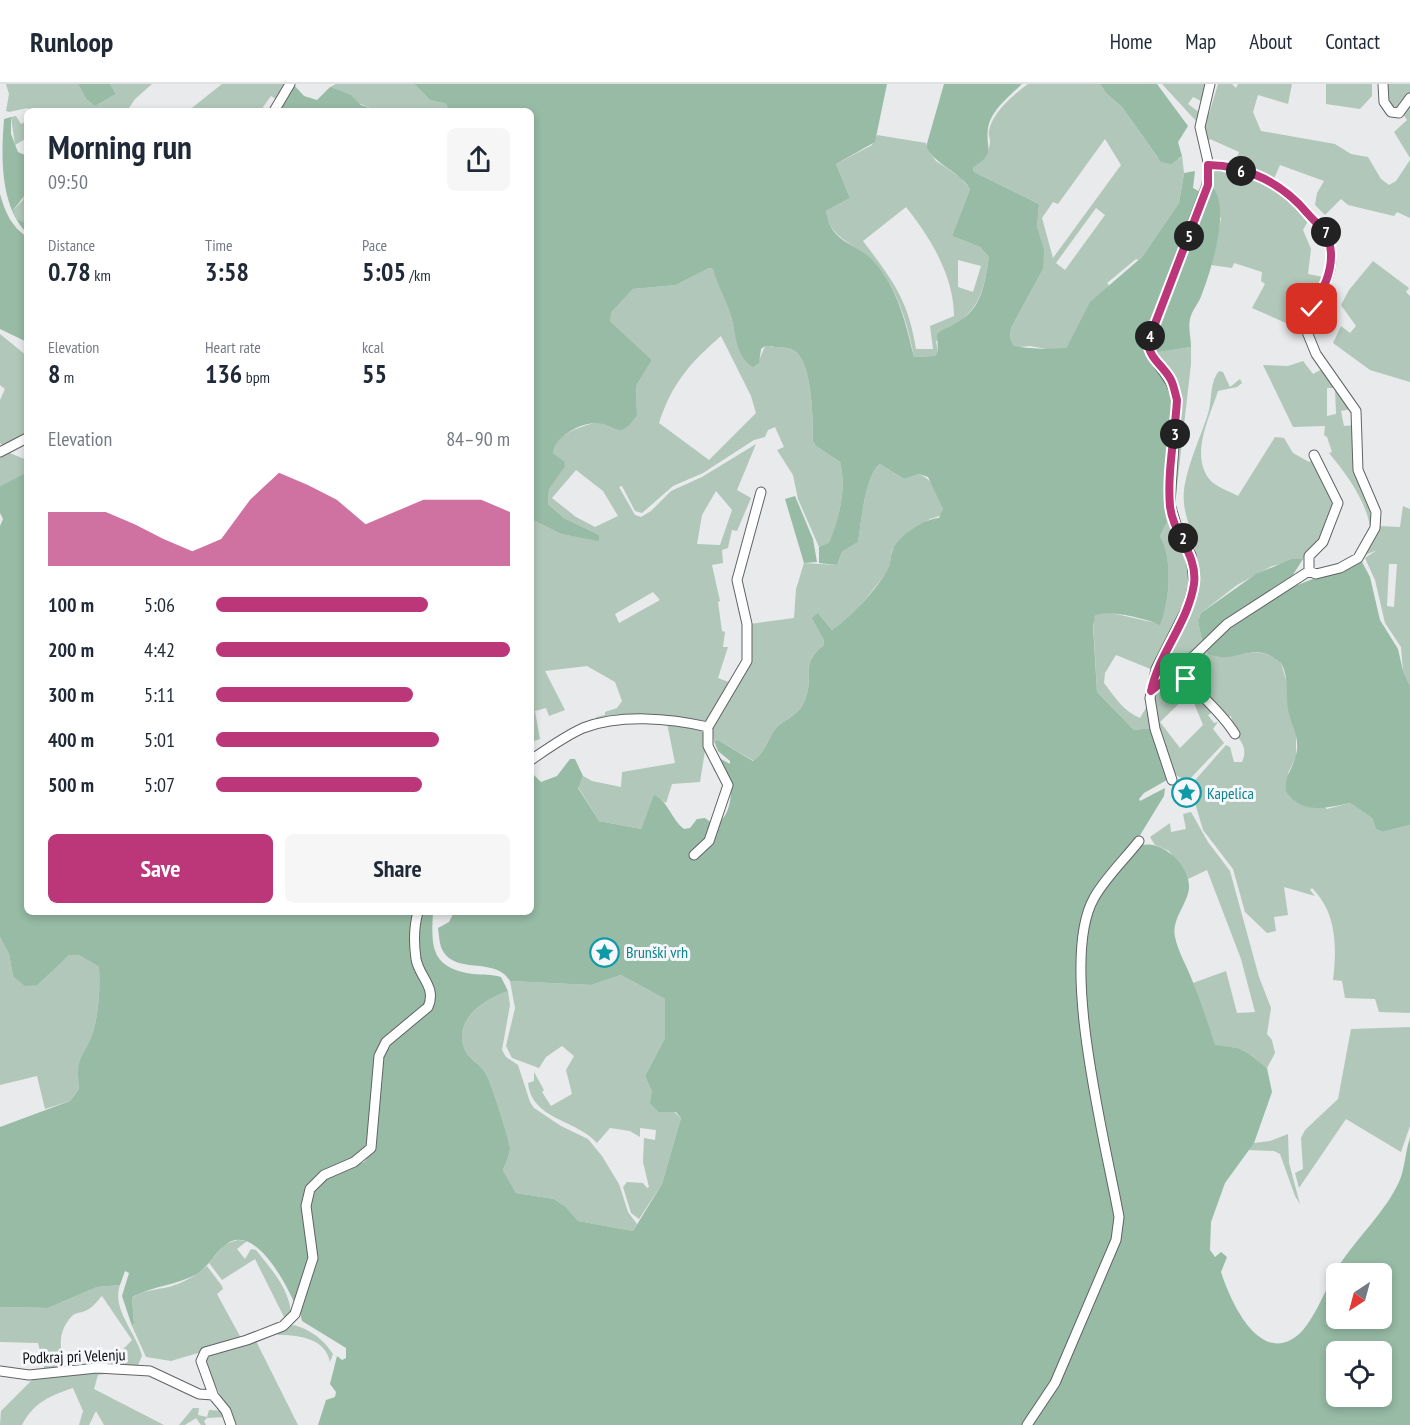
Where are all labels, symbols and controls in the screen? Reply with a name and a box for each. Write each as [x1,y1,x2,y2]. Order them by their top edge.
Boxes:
text: Runloop [30,23,113,60]
text: Home [1110,28,1152,55]
text: Map [1185,28,1216,55]
text: About [1249,28,1292,55]
text: Contact [1325,28,1380,55]
text: Morning run [48,125,192,168]
button: share [447,128,510,191]
pin: 6 [1226,156,1256,186]
text: 6 [1237,161,1245,181]
text: 09:50 [48,169,88,195]
pin: 7 [1311,217,1341,247]
pin: 5 [1174,221,1204,251]
text: 7 [1322,222,1330,242]
text: 5 [1185,226,1193,246]
text: Distance [48,235,95,255]
text: Time [205,235,233,255]
text: Pace [362,235,387,255]
text: 0.78 [48,255,91,288]
text: 3:58 [205,255,249,288]
text: 5:05 [362,255,406,288]
text: km [91,265,111,285]
text: /km [406,265,431,285]
pin [1286,283,1337,334]
icon: check [1295,292,1328,325]
pin: 4 [1135,321,1165,351]
text: 4 [1146,326,1154,346]
text: Elevation [48,337,99,357]
text: Heart rate [205,337,261,357]
text: kcal [362,337,384,357]
text: 8 [48,357,60,390]
text: 136 [205,357,242,390]
text: 55 [362,357,387,390]
text: m [60,367,74,387]
text: bpm [242,367,270,387]
pin: 3 [1160,419,1190,449]
text: 3 [1171,424,1179,444]
text: Elevation [48,426,112,452]
text: 84–90 m [446,426,510,452]
pin: 2 [1168,523,1198,553]
text: 2 [1179,528,1187,548]
text: 100 m [48,592,94,618]
text: 5:06 [144,592,175,618]
text: 200 m [48,637,94,663]
text: 4:42 [144,637,175,663]
pin [1160,653,1211,704]
icon: arrive [1169,662,1202,695]
text: 300 m [48,682,94,708]
text: 5:11 [144,682,175,708]
text: 400 m [48,727,94,753]
text: 5:01 [144,727,175,753]
text: 500 m [48,772,94,798]
text: 5:07 [144,772,175,798]
place icon: Kapelica [1170,777,1202,809]
place label: Kapelica [1207,783,1254,803]
button: Save [48,834,273,903]
button: Share [285,834,510,903]
place icon: Brunški vrh [589,936,621,968]
place label: Brunški vrh [626,942,688,962]
north arrow [1326,1263,1392,1329]
map controls [1326,1263,1392,1407]
button: locate [1326,1341,1392,1407]
street label: Podkraj pri Velenju [22,1344,126,1368]

